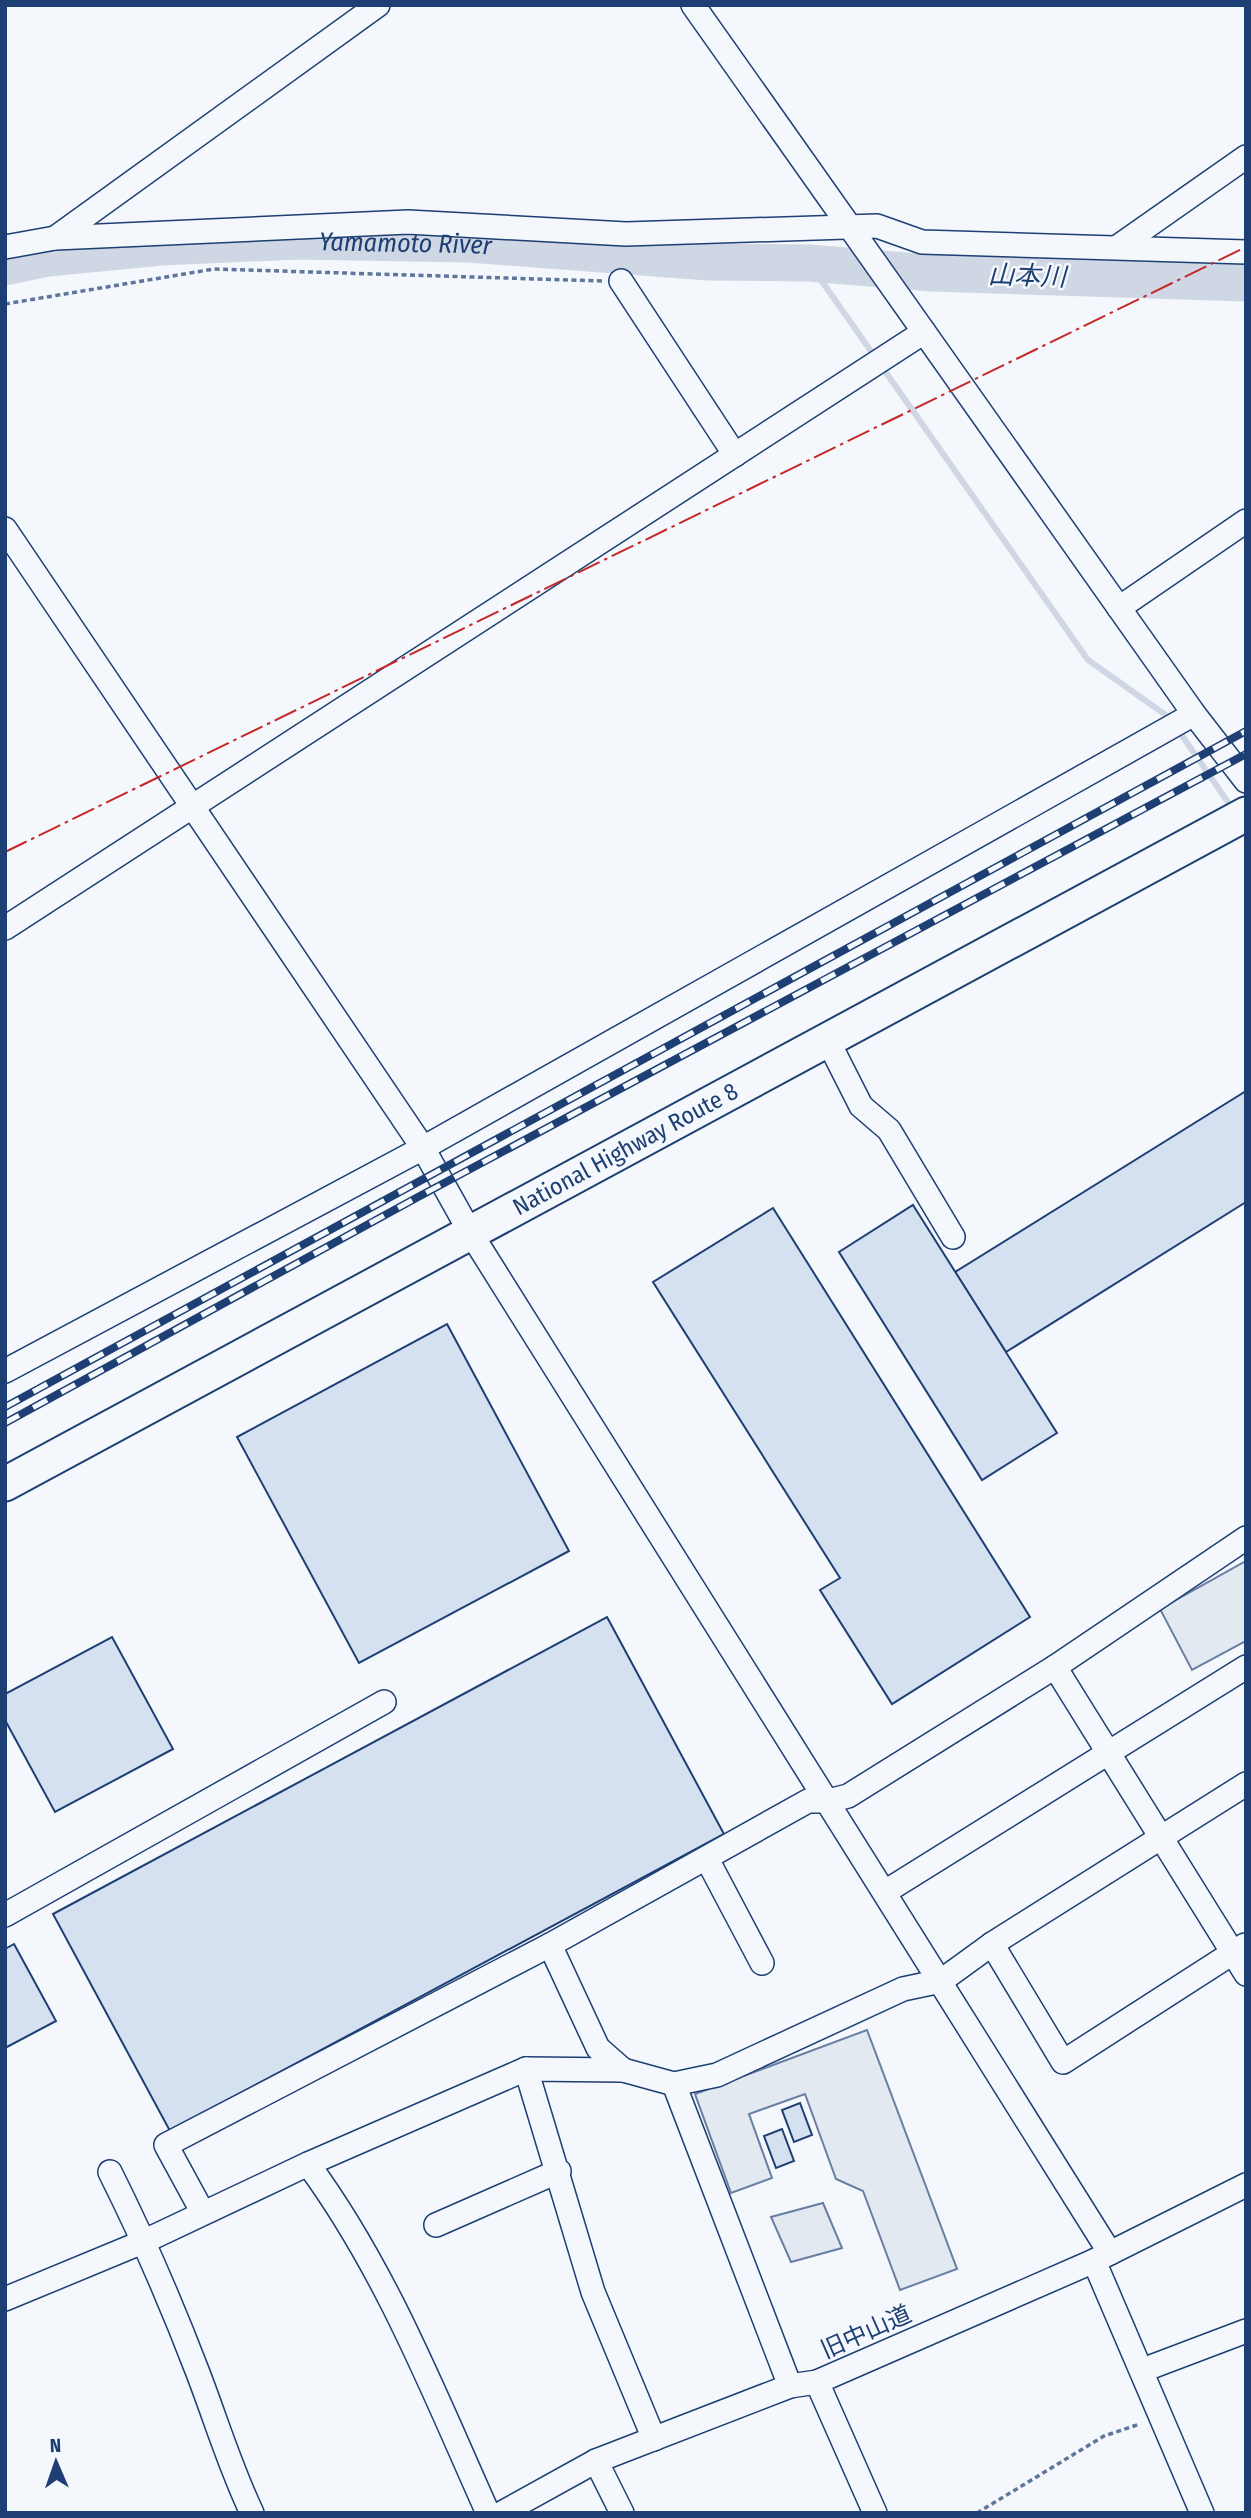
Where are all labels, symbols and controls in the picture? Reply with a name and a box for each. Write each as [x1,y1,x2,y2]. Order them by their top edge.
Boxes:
water label: Yamamoto River [319,226,494,261]
water label: 山本川 [987,259,1070,293]
street label: National Highway Route 8 [508,1077,743,1221]
street label: 旧中山道 [816,2300,916,2364]
north arrow [21,2427,91,2497]
text: N [49,2434,62,2457]

